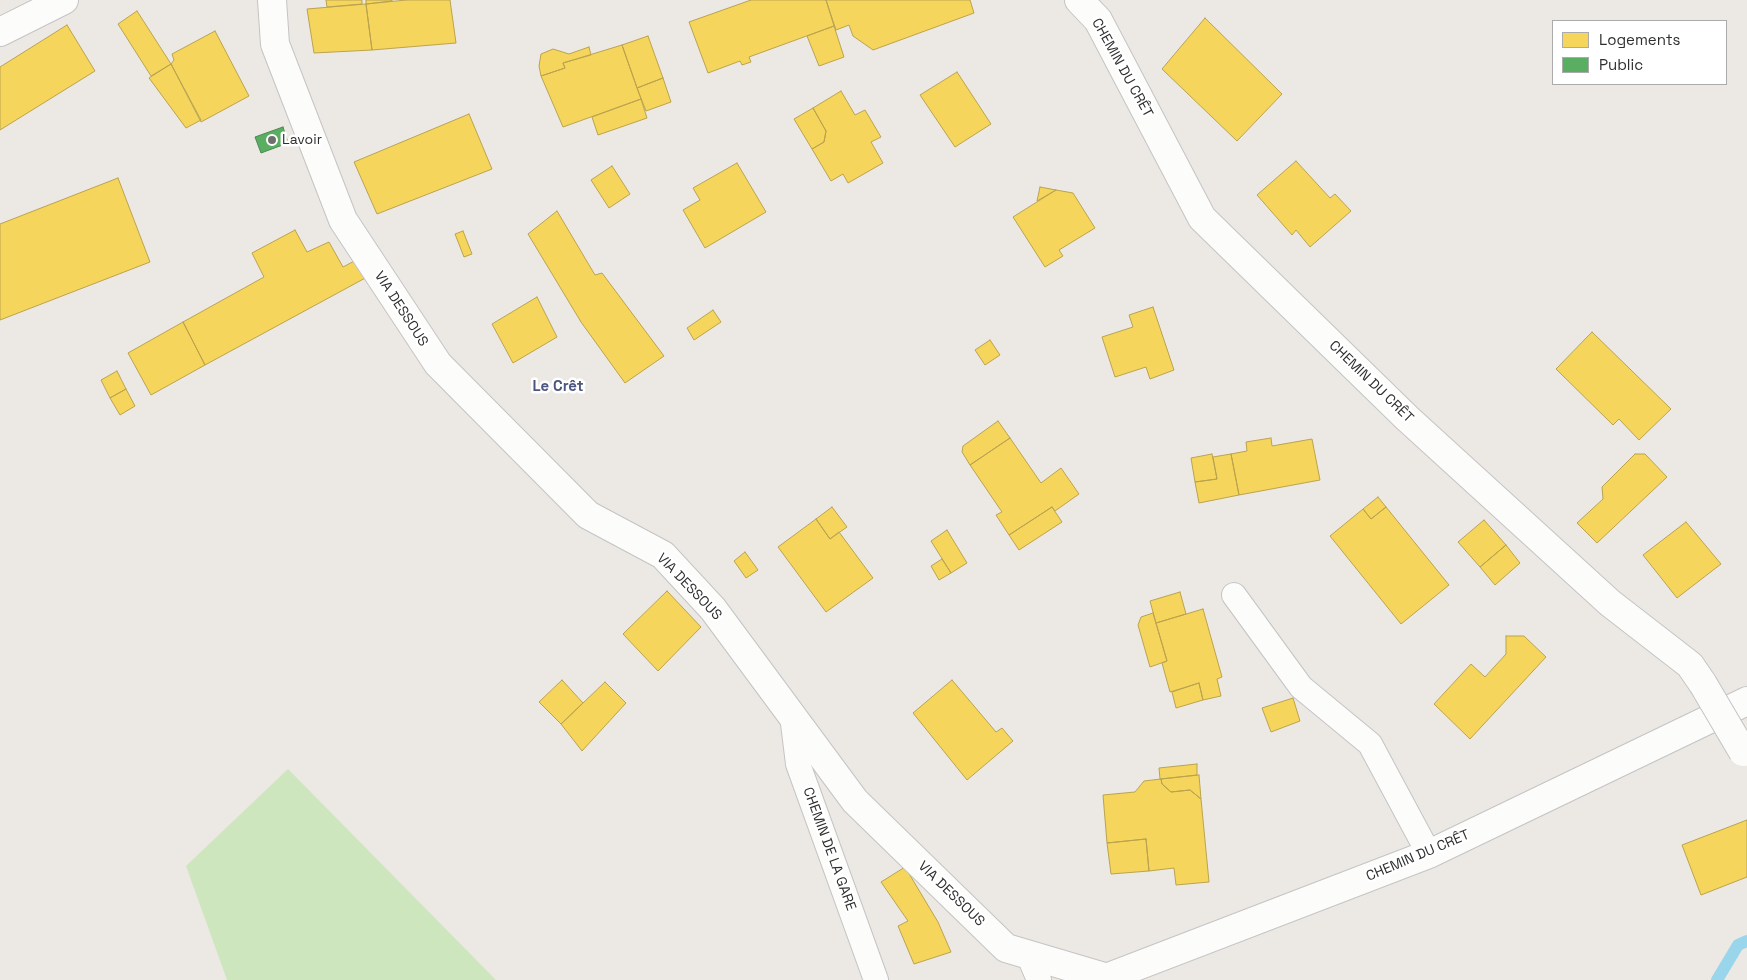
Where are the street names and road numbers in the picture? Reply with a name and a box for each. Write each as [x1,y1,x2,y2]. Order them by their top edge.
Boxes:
street label: CHEMIN DU CRÊT [1088,16,1156,120]
street label: VIA DESSOUS [371,268,431,350]
street label: CHEMIN DU CRÊT [1325,338,1417,426]
street label: VIA DESSOUS [653,550,725,624]
street label: CHEMIN DE LA GARE [799,785,859,913]
street label: CHEMIN DU CRÊT [1364,827,1472,885]
street label: VIA DESSOUS [914,858,988,930]

